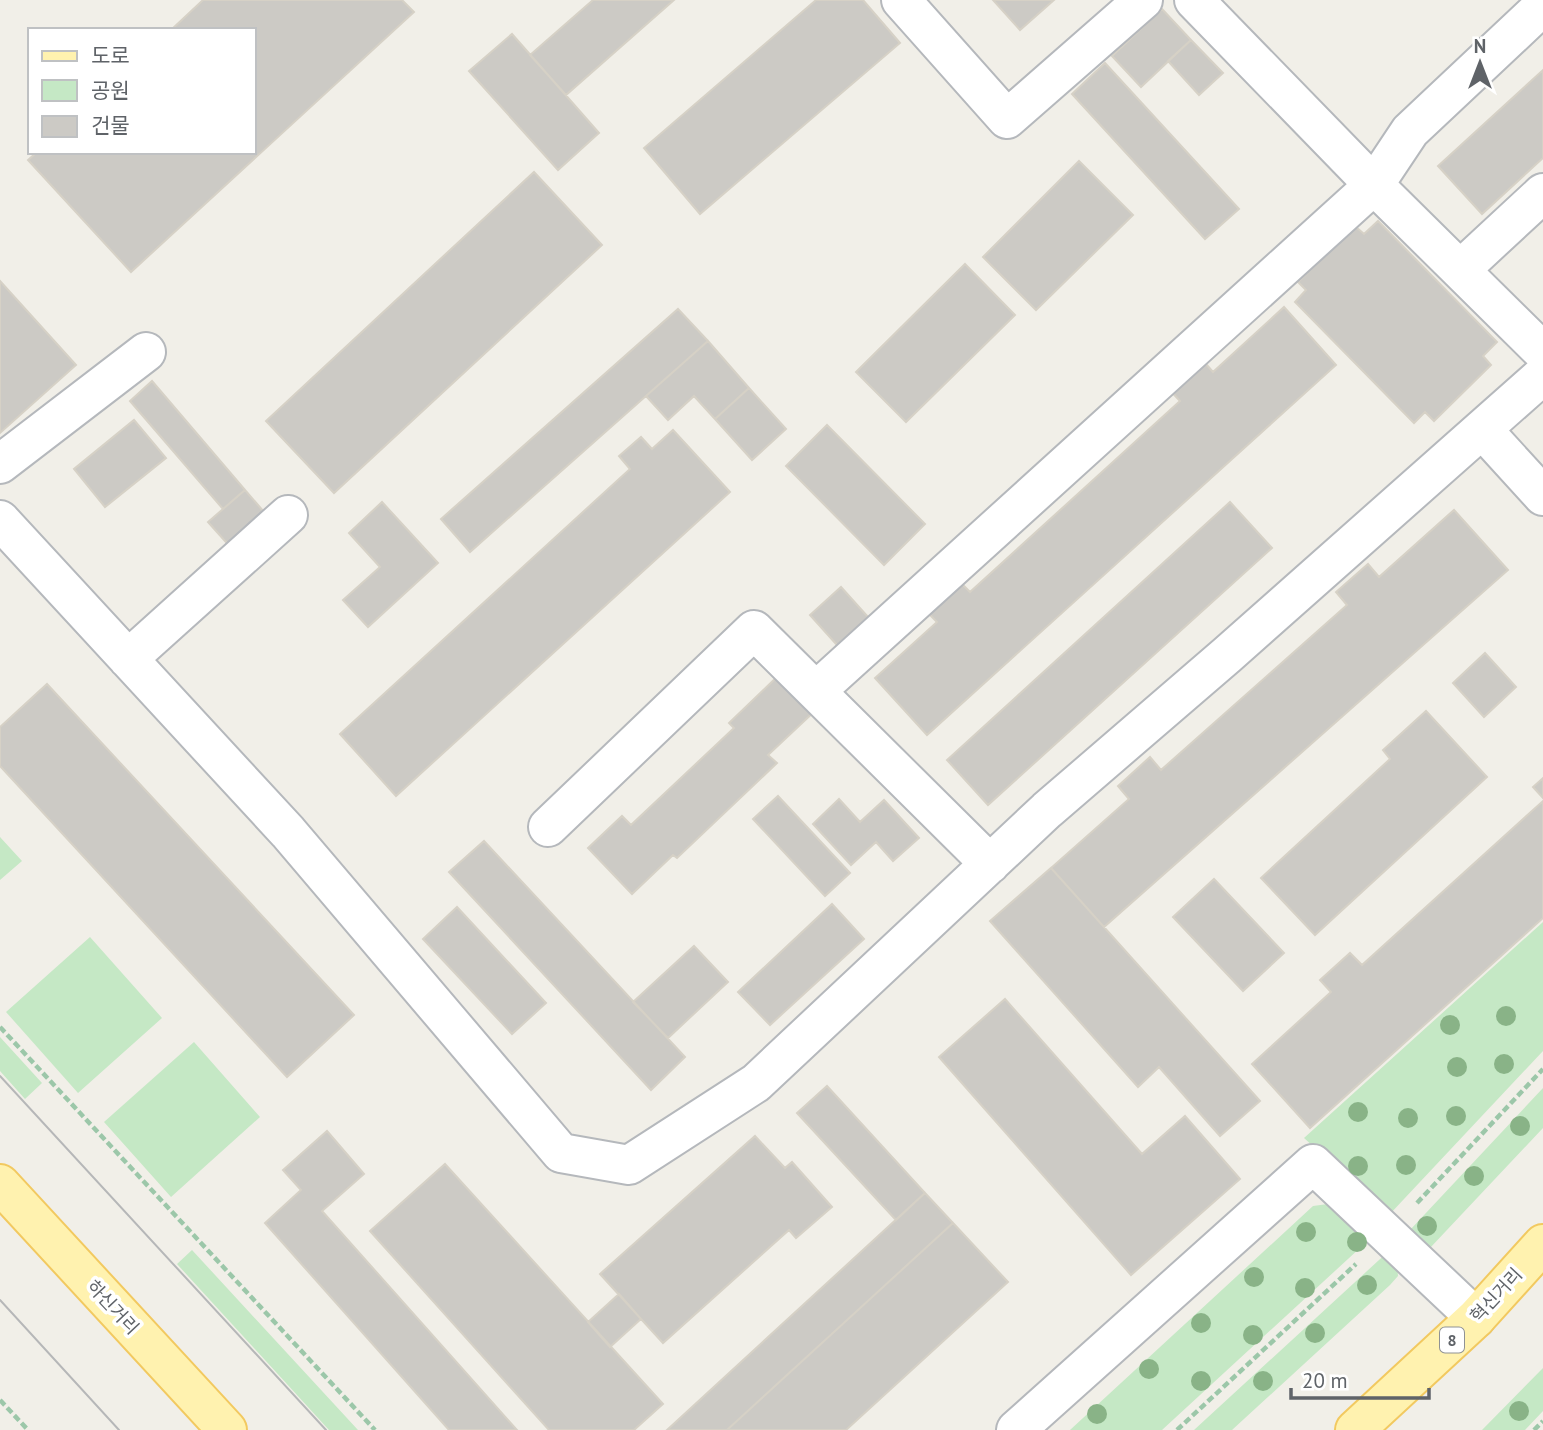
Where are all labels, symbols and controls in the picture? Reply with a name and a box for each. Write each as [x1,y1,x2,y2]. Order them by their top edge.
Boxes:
legend [28,28,256,154]
north arrow [1445,28,1515,98]
text: N [1474,34,1486,58]
text: 도로 [91,42,130,69]
text: 공원 [91,77,130,104]
text: 건물 [91,112,130,139]
street label: 혁신거리 [1465,1263,1527,1327]
street label: 하신거리 [82,1275,144,1339]
road number: 8 [1440,1328,1464,1352]
scale bar [1291,1356,1429,1400]
text: 20 m [1302,1367,1348,1394]

